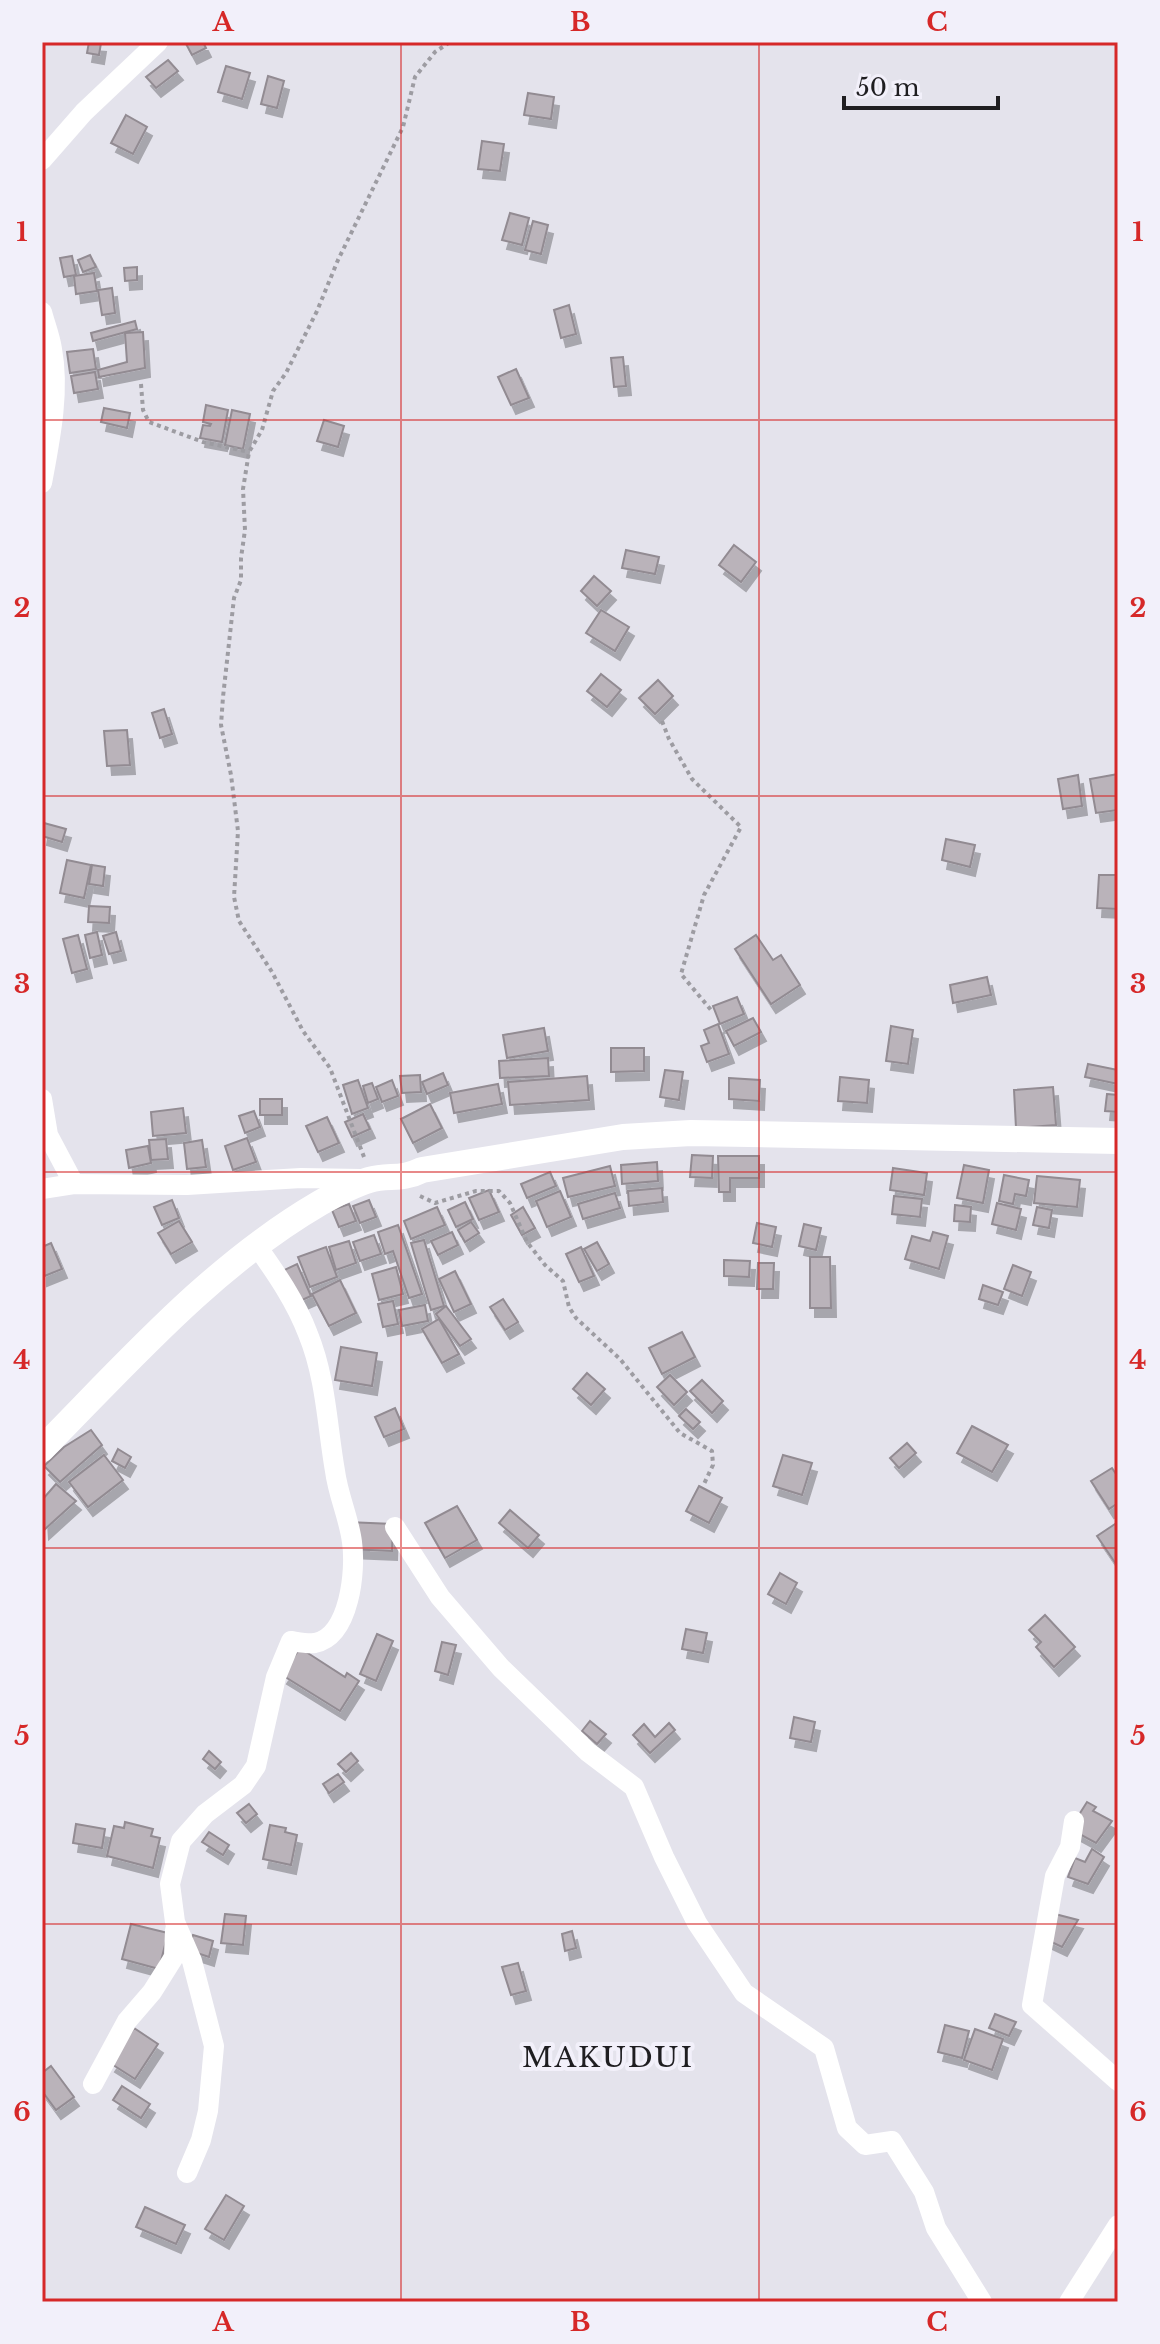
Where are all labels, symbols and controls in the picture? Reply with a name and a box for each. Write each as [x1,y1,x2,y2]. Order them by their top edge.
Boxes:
text: A [211,6,234,38]
text: B [570,6,590,38]
text: C [926,6,948,38]
scale bar [844,60,998,110]
text: 50 m [856,73,920,102]
text: 1 [16,216,28,248]
text: 1 [1132,216,1144,248]
text: 2 [14,592,30,624]
text: 2 [1130,592,1146,624]
text: 3 [14,968,30,1000]
text: 3 [1130,968,1146,1000]
text: 4 [13,1344,31,1376]
text: 4 [1129,1344,1147,1376]
text: 5 [14,1720,30,1752]
text: 5 [1130,1720,1146,1752]
district label: MAKUDUI [522,2040,694,2075]
text: 6 [13,2096,31,2128]
text: 6 [1129,2096,1147,2128]
text: A [211,2306,234,2338]
text: B [570,2306,590,2338]
text: C [926,2306,948,2338]

